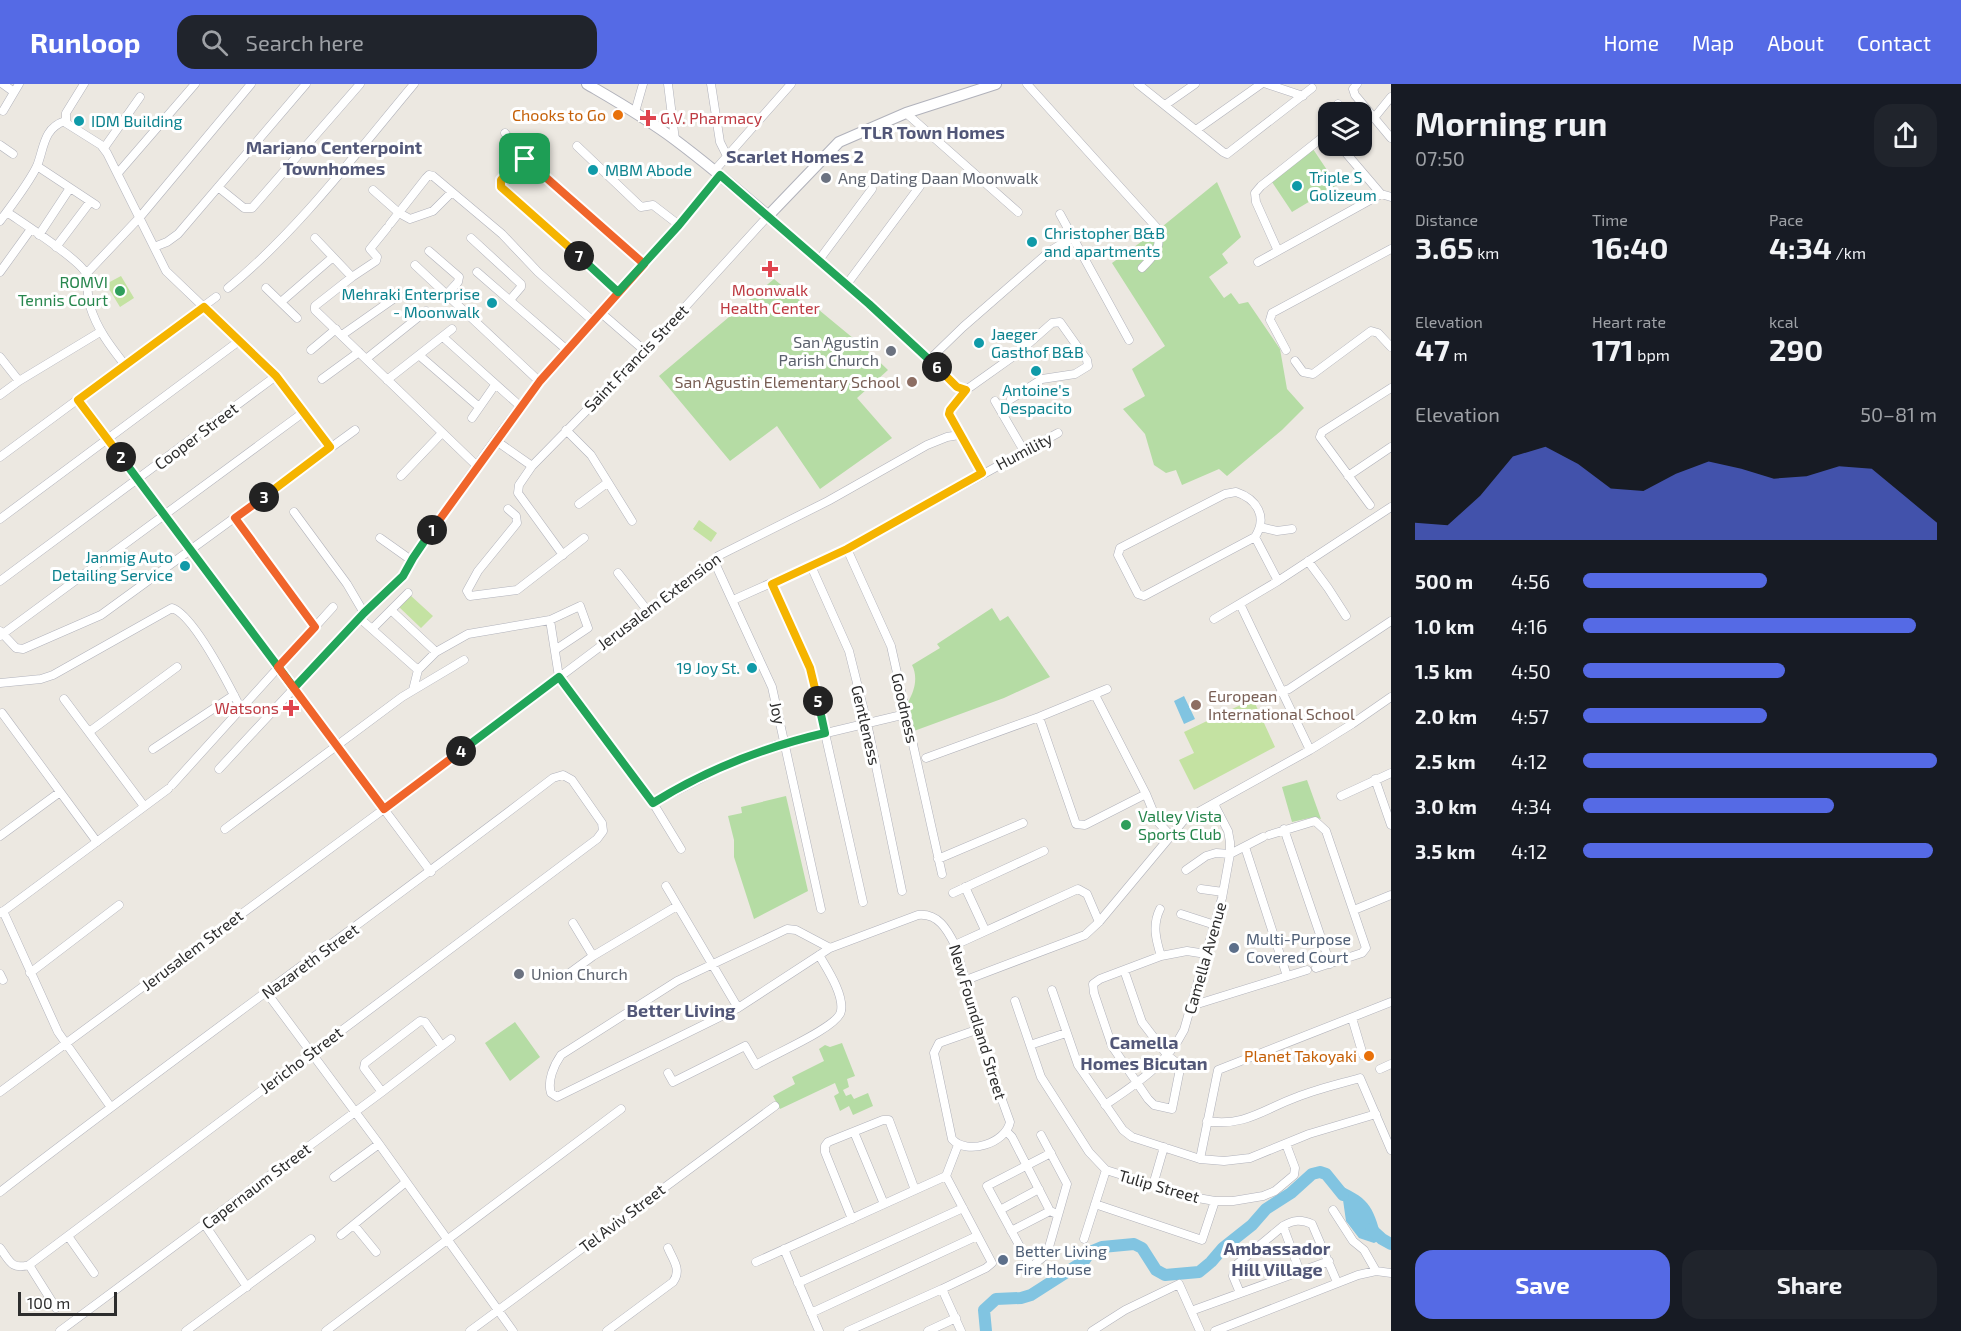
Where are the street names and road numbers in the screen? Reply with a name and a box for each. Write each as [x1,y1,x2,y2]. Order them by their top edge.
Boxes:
street label: Saint Francis Street [580,300,692,415]
street label: Cooper Street [150,398,241,473]
street label: Humility [992,428,1056,473]
street label: Jerusalem Extension [593,548,724,653]
street label: Goodness [888,671,923,745]
street label: Gentleness [848,683,885,767]
street label: Joy [767,700,790,727]
street label: Camella Avenue [1179,900,1230,1016]
street label: Jerusalem Street [137,905,246,994]
street label: Nazareth Street [258,919,362,1002]
street label: New Foundland Street [946,942,1011,1102]
street label: Jericho Street [256,1022,346,1097]
street label: Capernaum Street [197,1138,314,1233]
street label: Tulip Street [1117,1165,1202,1206]
street label: Tel Aviv Street [575,1179,668,1256]

